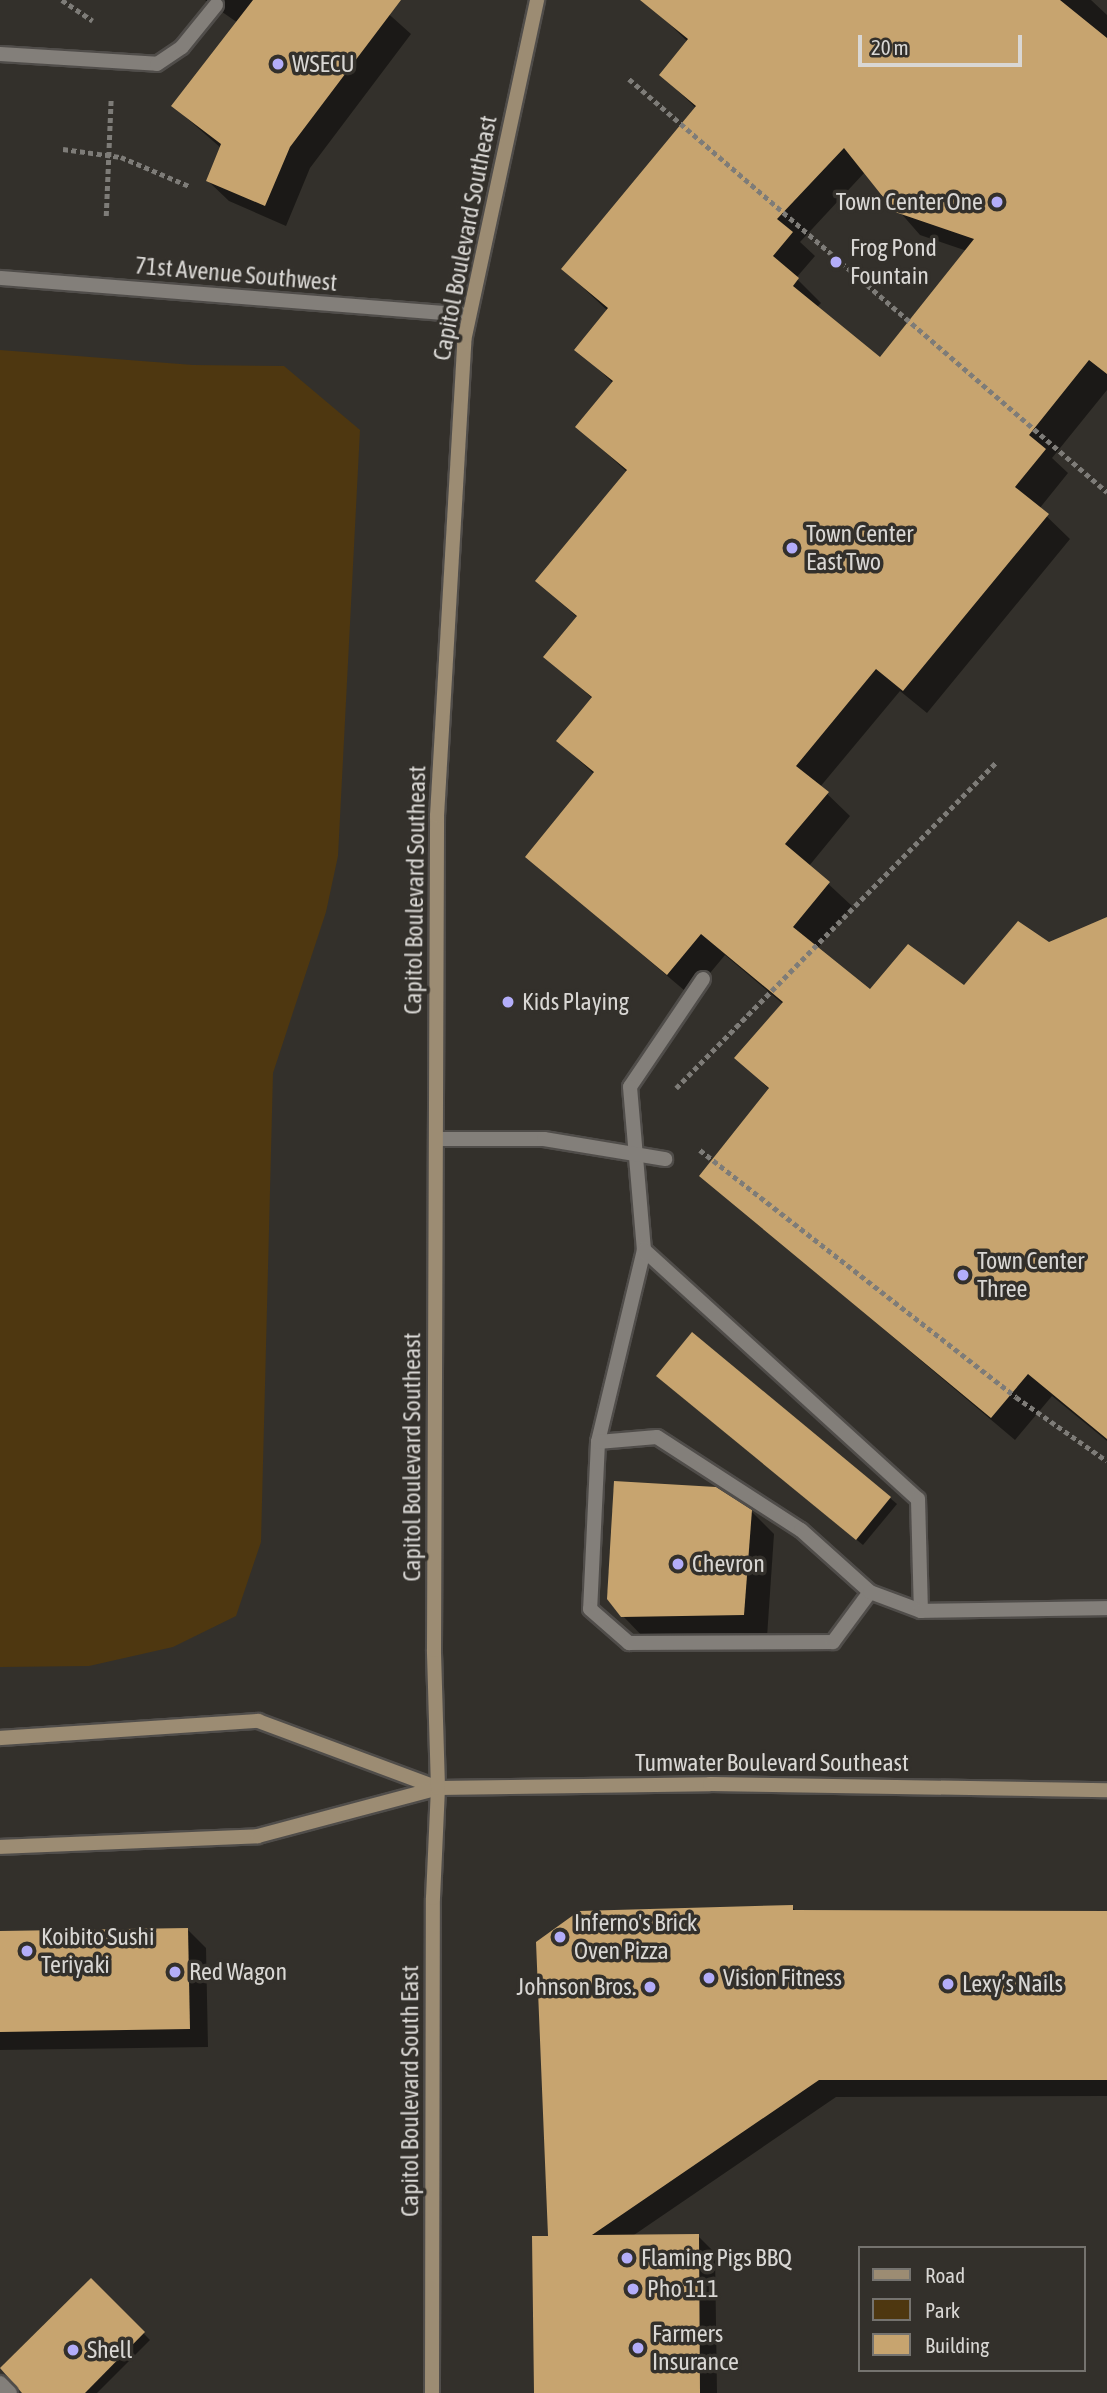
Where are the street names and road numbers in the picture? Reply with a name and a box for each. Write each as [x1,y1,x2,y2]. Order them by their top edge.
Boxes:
street label: Capitol Boulevard Southeast [427,113,503,363]
street label: 71st Avenue Southwest [134,251,338,297]
street label: Capitol Boulevard Southeast [398,765,432,1015]
street label: Capitol Boulevard Southeast [398,1333,426,1581]
street label: Tumwater Boulevard Southeast [635,1749,909,1777]
street label: Capitol Boulevard South East [396,1965,424,2217]

